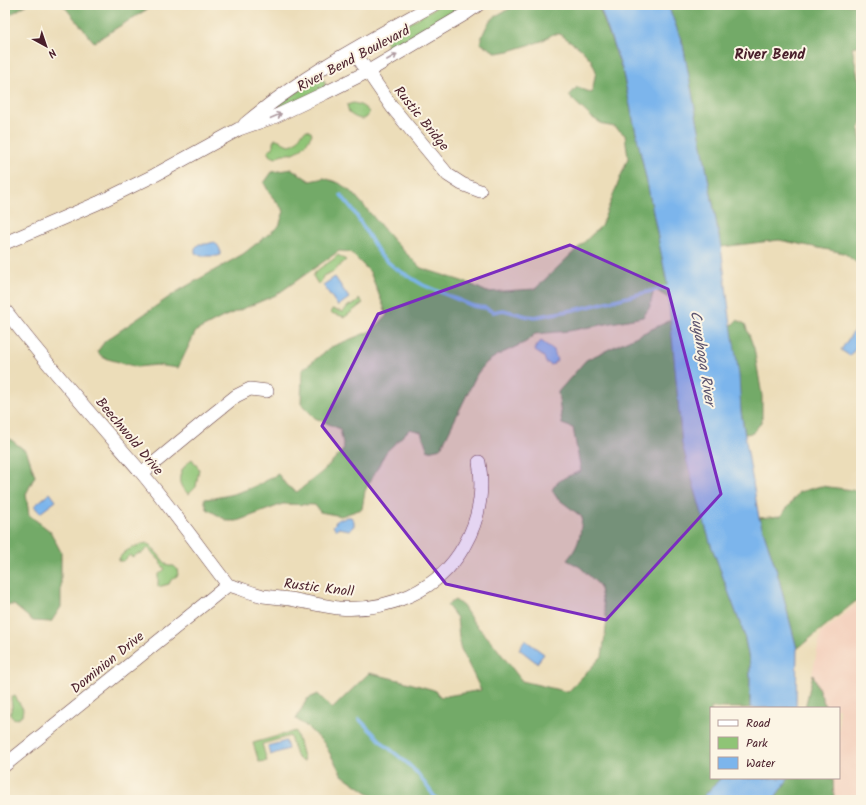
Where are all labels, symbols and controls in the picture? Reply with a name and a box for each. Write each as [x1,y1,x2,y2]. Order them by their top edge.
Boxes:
street label: River Bend Boulevard [293,19,415,98]
north arrow [26,26,66,66]
district label: River Bend [735,43,806,67]
text: N [43,44,60,62]
one-way arrow [386,53,398,61]
street label: Rustic Bridge [388,81,455,157]
one-way arrow [269,111,281,119]
water label: Cuyahoga River [683,309,722,410]
street label: Beechwold Drive [90,393,169,481]
street label: Rustic Knoll [283,573,356,603]
street label: Dominion Drive [66,626,150,699]
legend [710,707,840,779]
text: Road [746,714,771,733]
text: Park [746,734,768,753]
text: Water [746,754,776,773]

